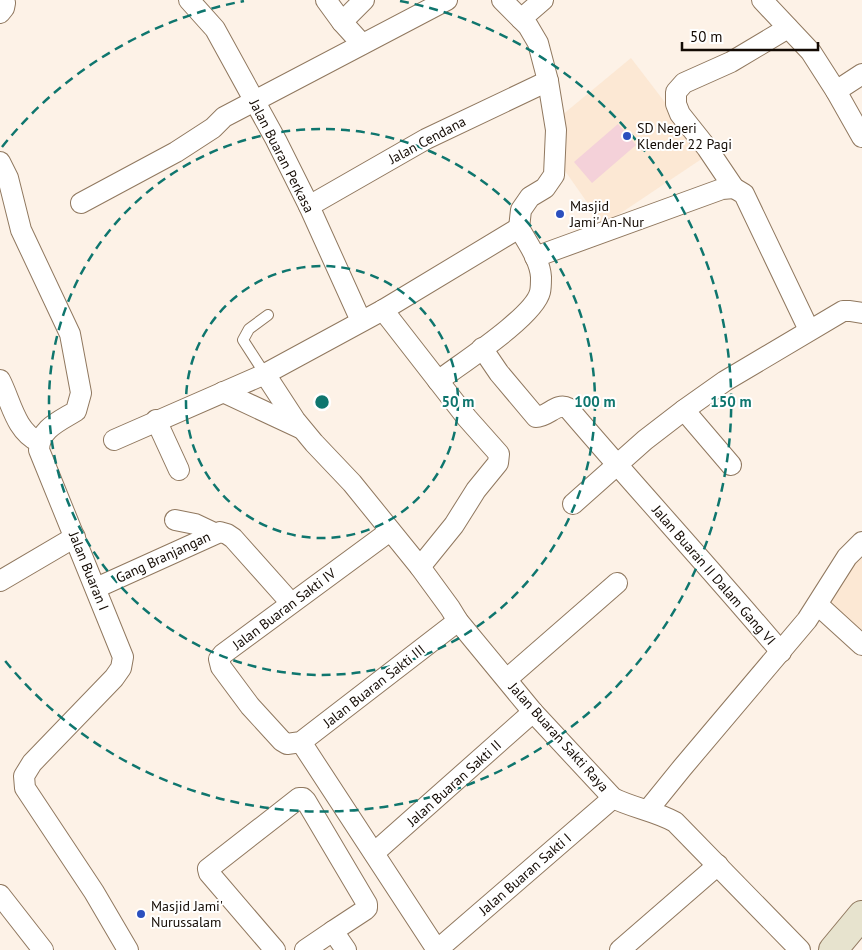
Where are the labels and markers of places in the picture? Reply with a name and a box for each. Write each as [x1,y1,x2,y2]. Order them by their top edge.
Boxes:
place label: SD Negeri Klender 22 Pagi [637,119,732,153]
marker: SD Negeri Klender 22 Pagi [621,130,633,142]
place label: Masjid Jami' An-Nur [569,197,644,231]
marker: Masjid Jami' An-Nur [554,208,566,220]
centre of rings [313,393,331,411]
place label: Masjid Jami' Nurussalam [151,897,223,931]
marker: Masjid Jami' Nurussalam [135,908,147,920]

